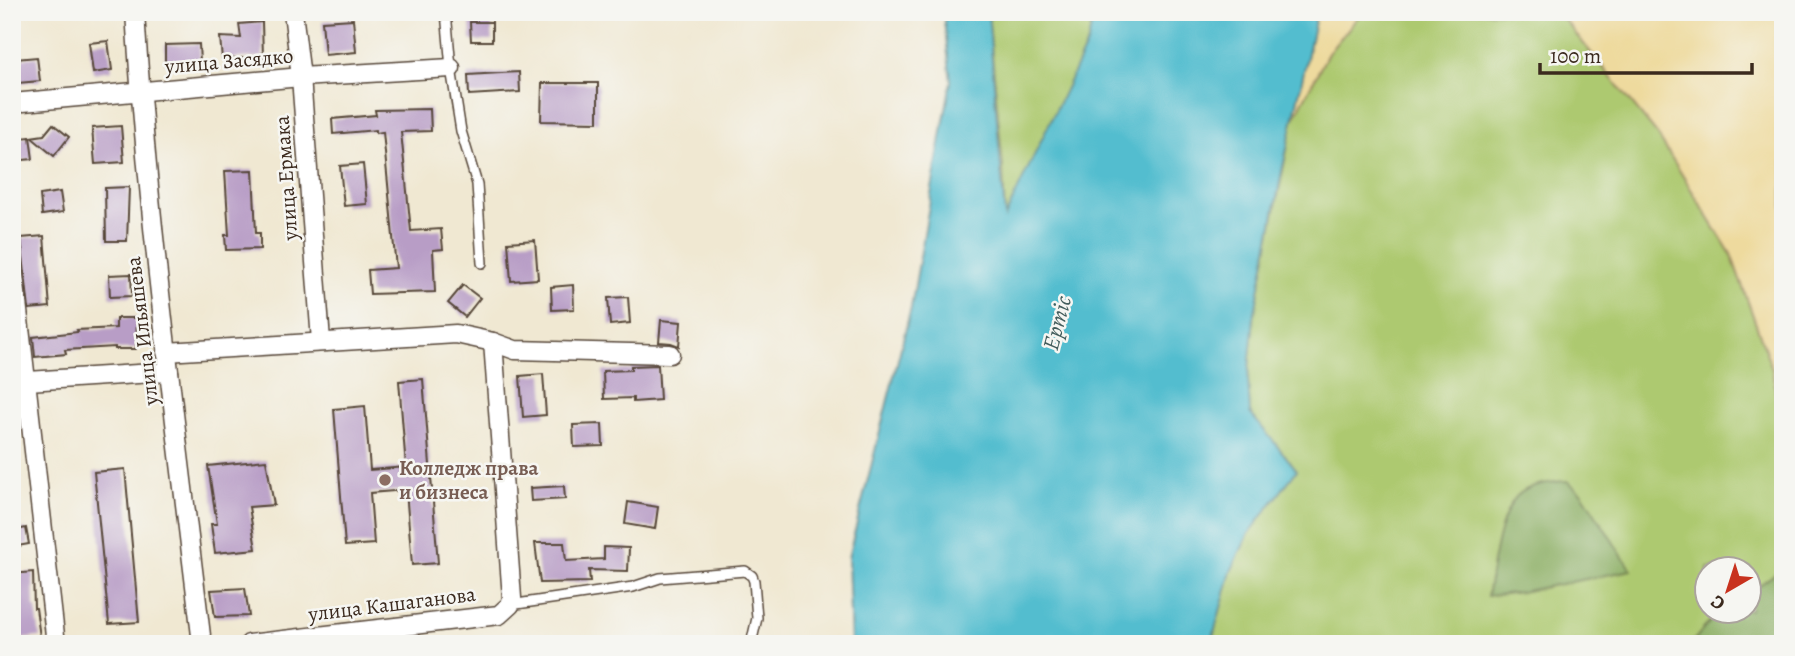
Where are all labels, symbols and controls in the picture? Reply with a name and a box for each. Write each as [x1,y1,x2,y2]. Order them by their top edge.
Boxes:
scale bar [1540,32,1751,76]
street label: улица Засядко [163,41,294,81]
text: 100 m [1550,42,1601,70]
street label: улица Ермака [268,114,304,242]
street label: улица Ильяшева [119,255,165,408]
water label: Ертіс [1035,292,1079,353]
place label: Колледж права и бизнеса [399,454,539,506]
marker: Колледж права и бизнеса [377,472,393,488]
north arrow [1694,554,1764,624]
street label: улица Кашаганова [306,580,478,628]
text: С [1705,589,1731,616]

